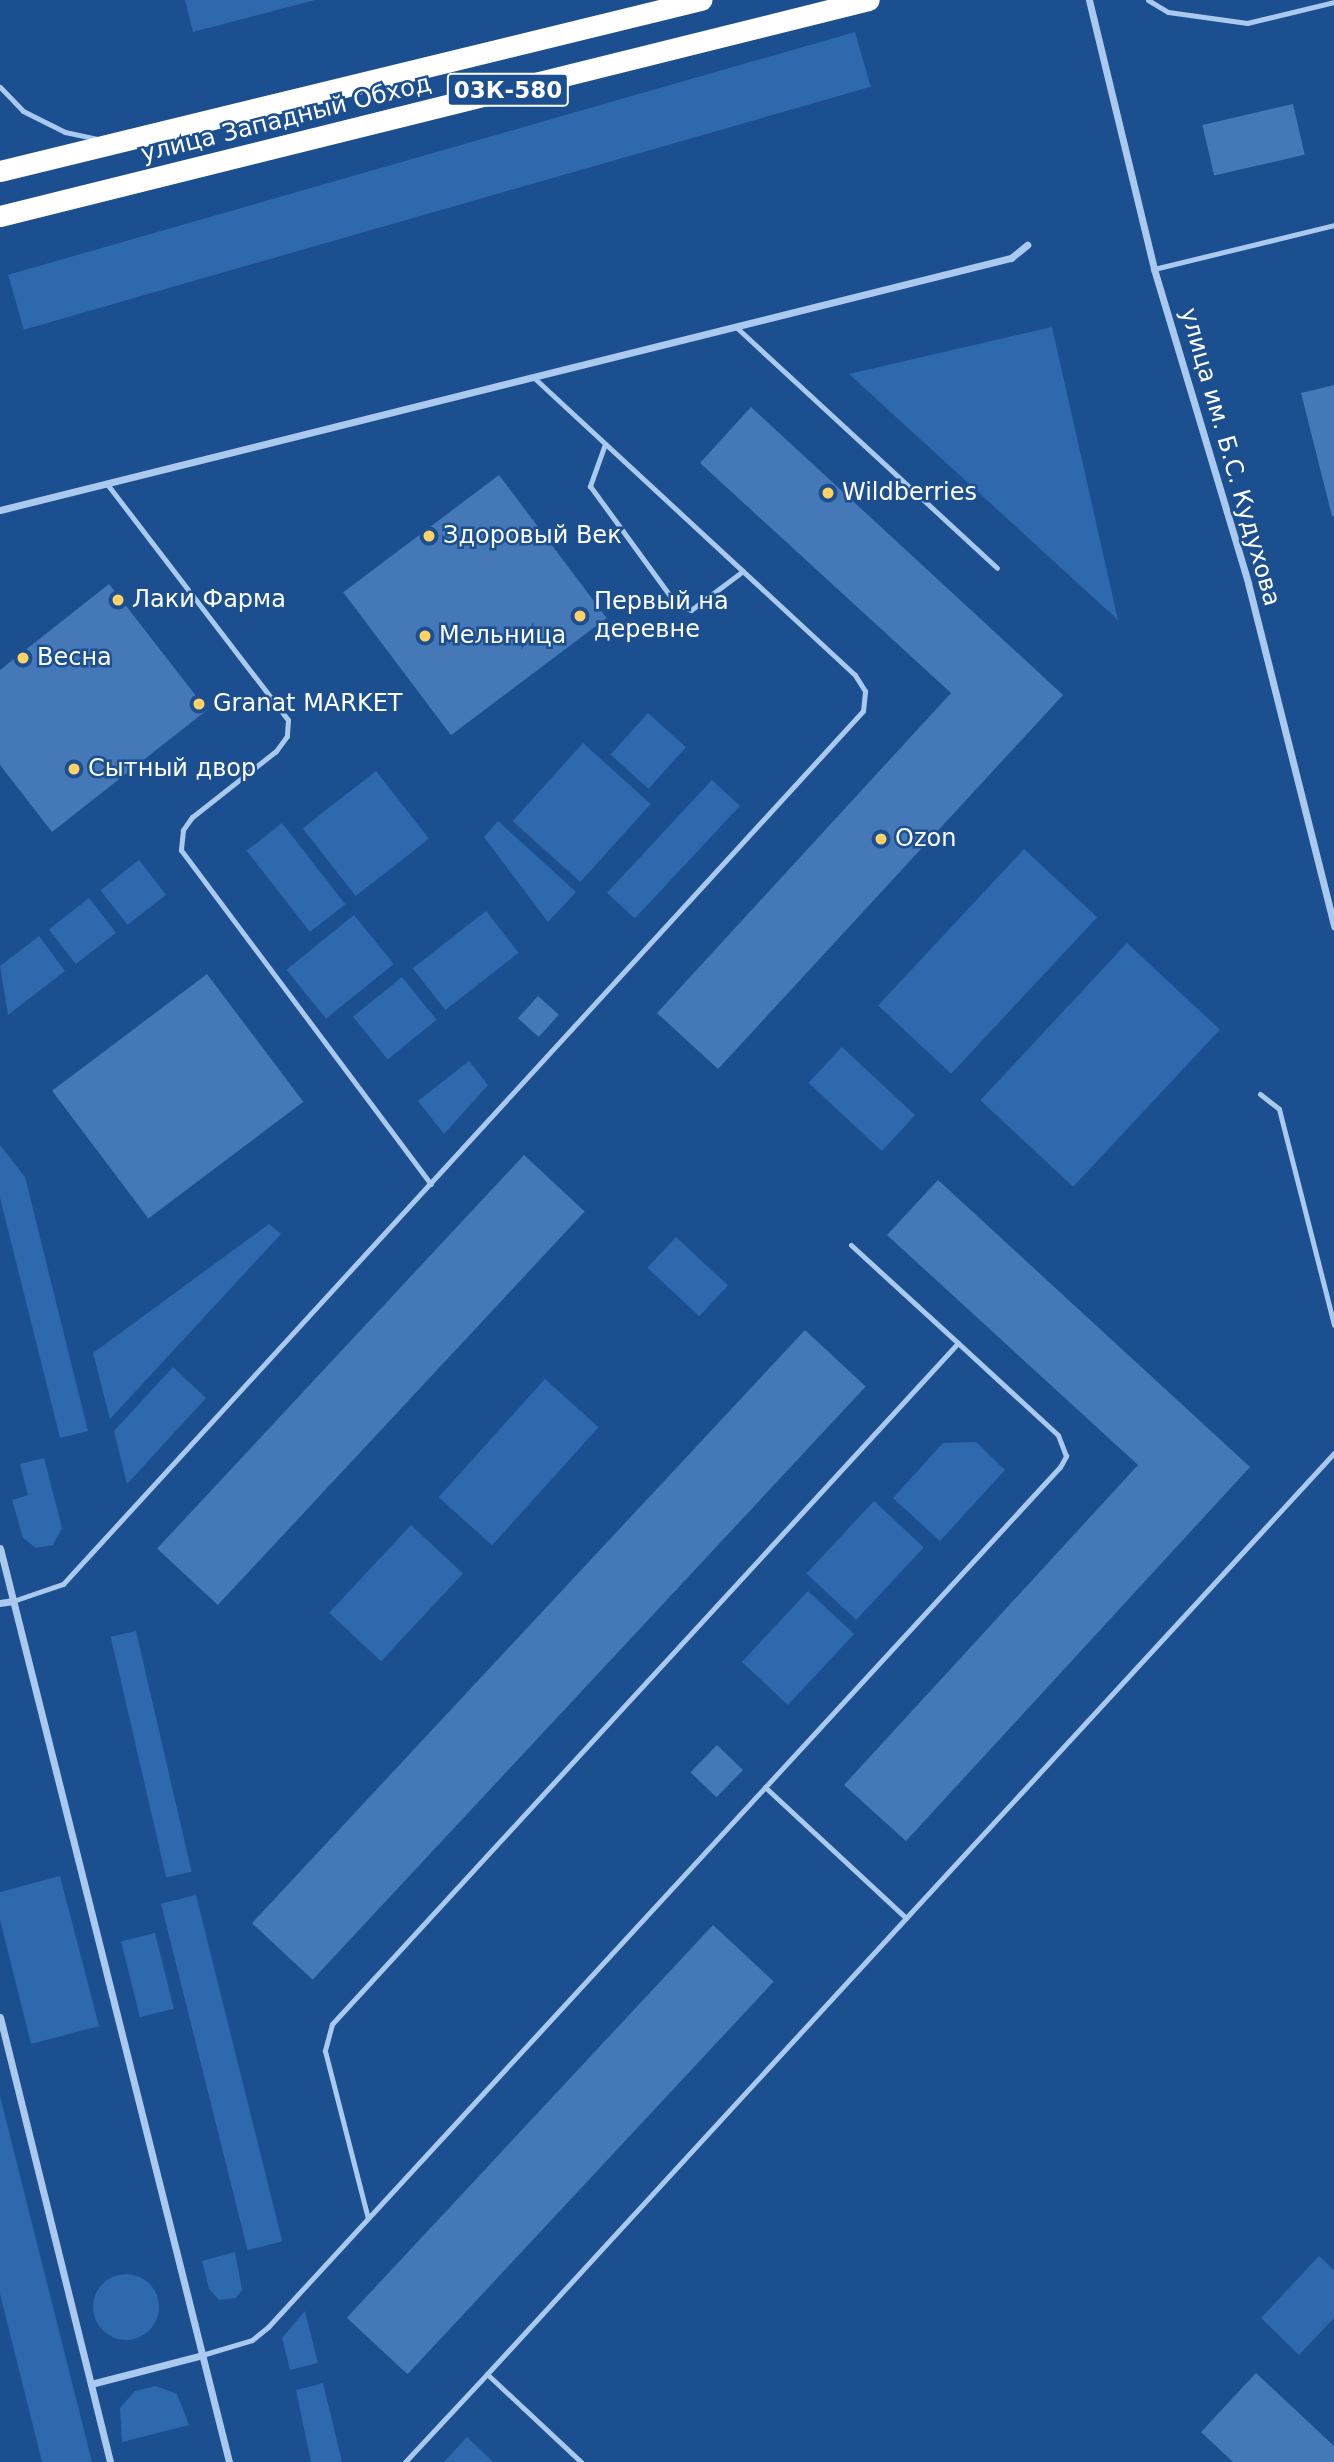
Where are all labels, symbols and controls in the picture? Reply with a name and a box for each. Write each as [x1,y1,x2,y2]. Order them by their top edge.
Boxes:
street label: улица Западный Обход [138,69,434,169]
road number: 03К-580 [447,71,569,110]
street label: улица им. Б.С. Кудухова [1174,305,1286,609]
place label: Wildberries [842,479,977,507]
marker: Wildberries [820,485,836,501]
place label: Здоровый Век [443,522,622,550]
marker: Здоровый Век [421,528,437,544]
place label: Лаки Фарма [132,586,286,614]
place label: Первый на деревне [594,588,729,644]
marker: Лаки Фарма [110,592,126,608]
marker: Первый на деревне [572,608,588,624]
place label: Мельница [439,622,566,650]
marker: Мельница [417,628,433,644]
place label: Весна [37,644,112,672]
marker: Весна [15,650,31,666]
place label: Granat MARKET [213,690,402,718]
marker: Granat MARKET [191,696,207,712]
place label: Сытный двор [88,755,256,783]
marker: Сытный двор [66,761,82,777]
place label: Ozon [895,825,956,853]
marker: Ozon [873,831,889,847]

